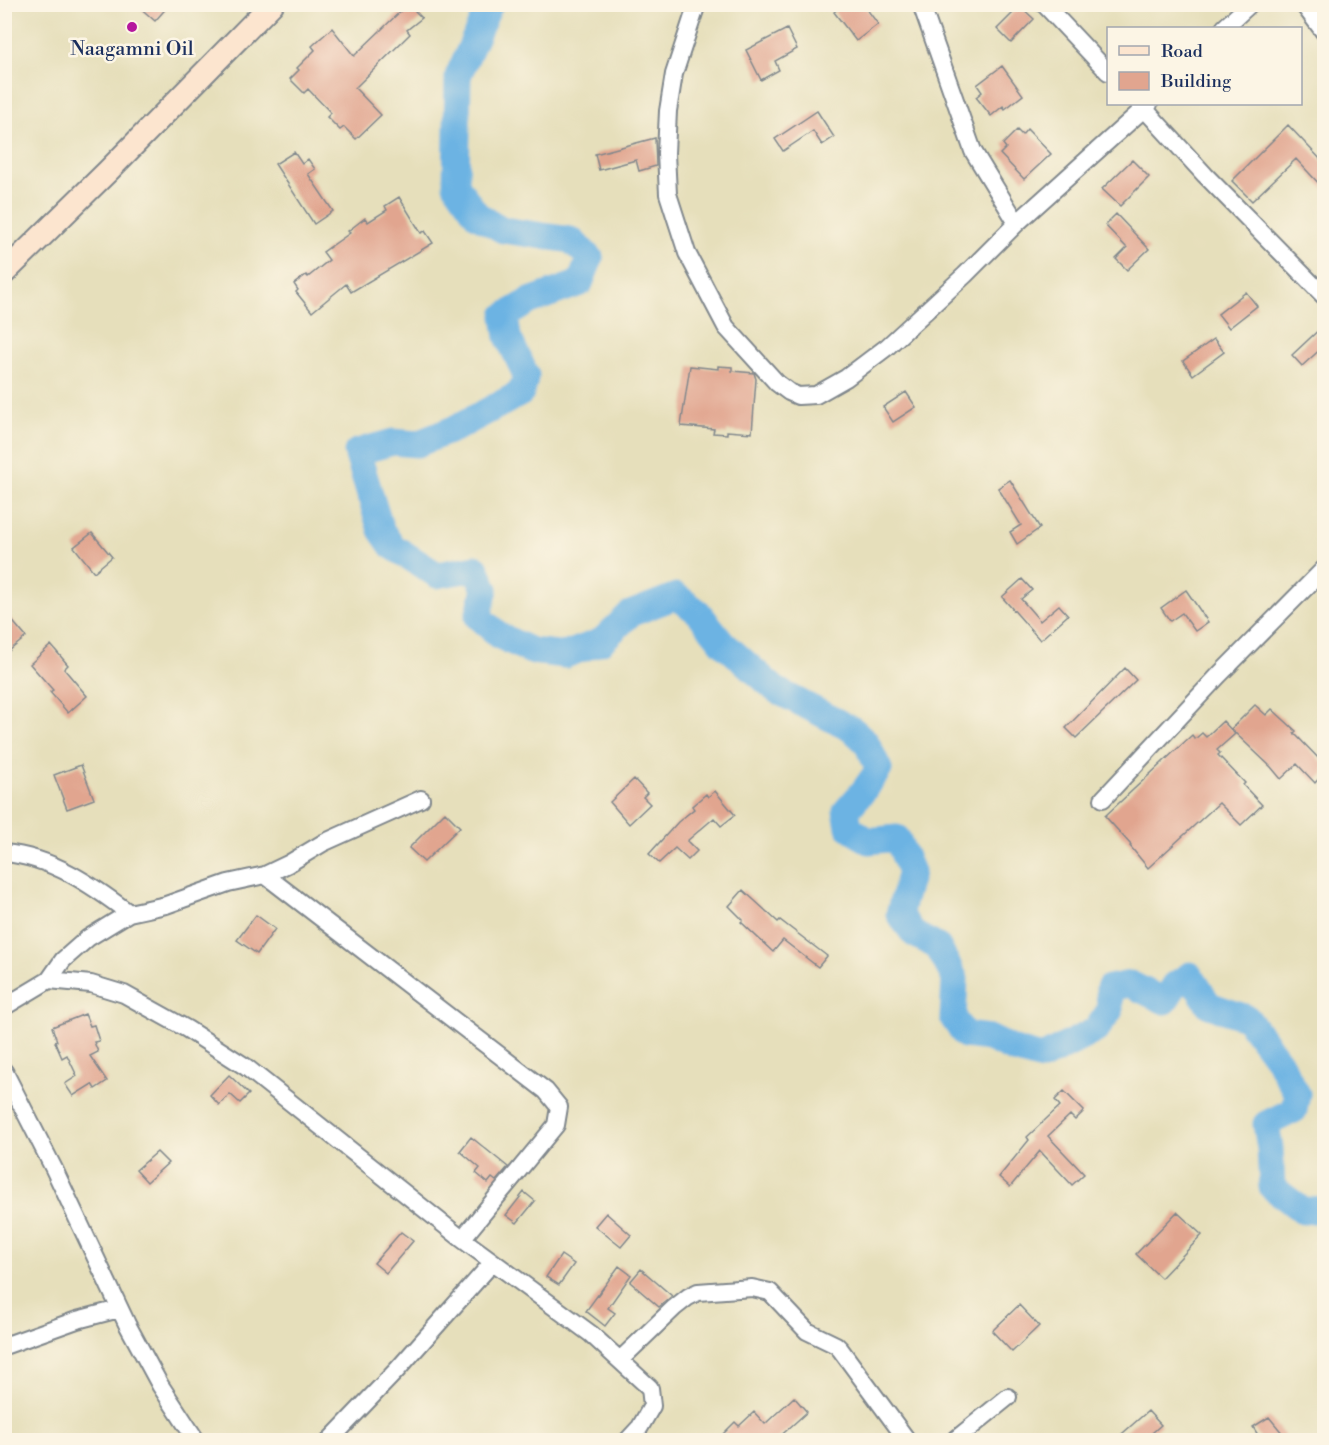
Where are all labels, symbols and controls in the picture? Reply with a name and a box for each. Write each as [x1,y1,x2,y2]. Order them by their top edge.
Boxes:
marker: Naagamni Oil [125,20,139,34]
legend [1107,27,1302,105]
place label: Naagamni Oil [70,37,194,62]
text: Road [1161,40,1204,63]
text: Building [1160,70,1232,93]

